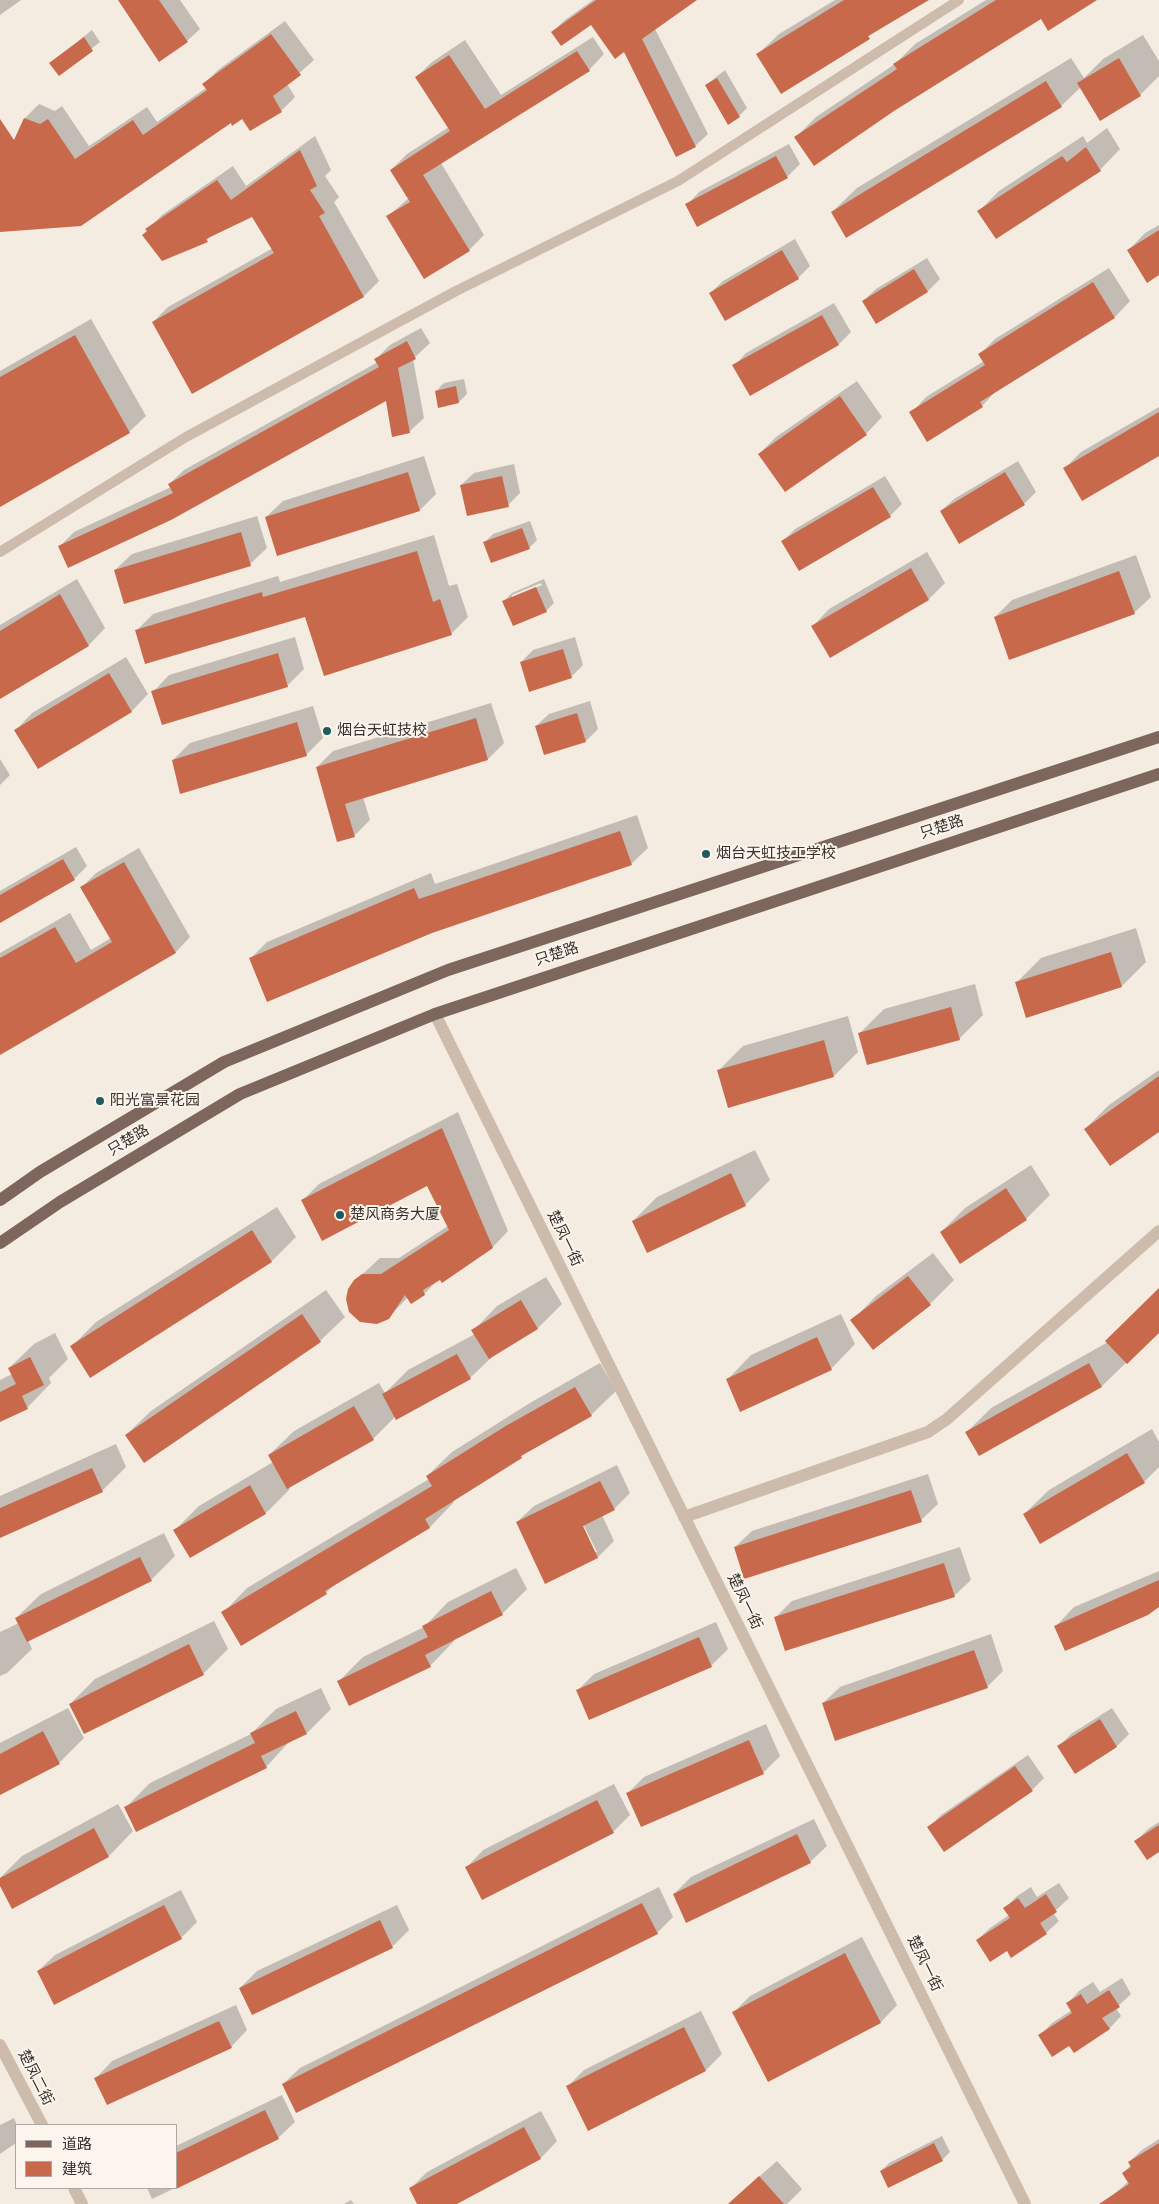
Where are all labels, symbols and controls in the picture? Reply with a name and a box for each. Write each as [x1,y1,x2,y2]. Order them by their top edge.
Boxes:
place label: 烟台天虹技校 [337,722,427,740]
marker: 烟台天虹技校 [321,725,333,737]
street label: 只楚路 [918,812,966,844]
place label: 烟台天虹技工学校 [716,845,836,863]
marker: 烟台天虹技工学校 [700,848,712,860]
street label: 只楚路 [533,939,581,971]
place label: 阳光富景花园 [110,1092,200,1110]
marker: 阳光富景花园 [94,1095,106,1107]
street label: 只楚路 [105,1122,153,1160]
place label: 楚风商务大厦 [350,1206,440,1224]
street label: 楚凤一街 [543,1208,585,1270]
marker: 楚风商务大厦 [334,1209,346,1221]
street label: 楚凤一街 [723,1571,765,1633]
street label: 楚凤一街 [903,1933,945,1995]
street label: 楚凤二街 [13,2047,57,2109]
legend [15,2124,178,2189]
text: 道路 [62,2133,92,2155]
text: 建筑 [62,2158,92,2180]

